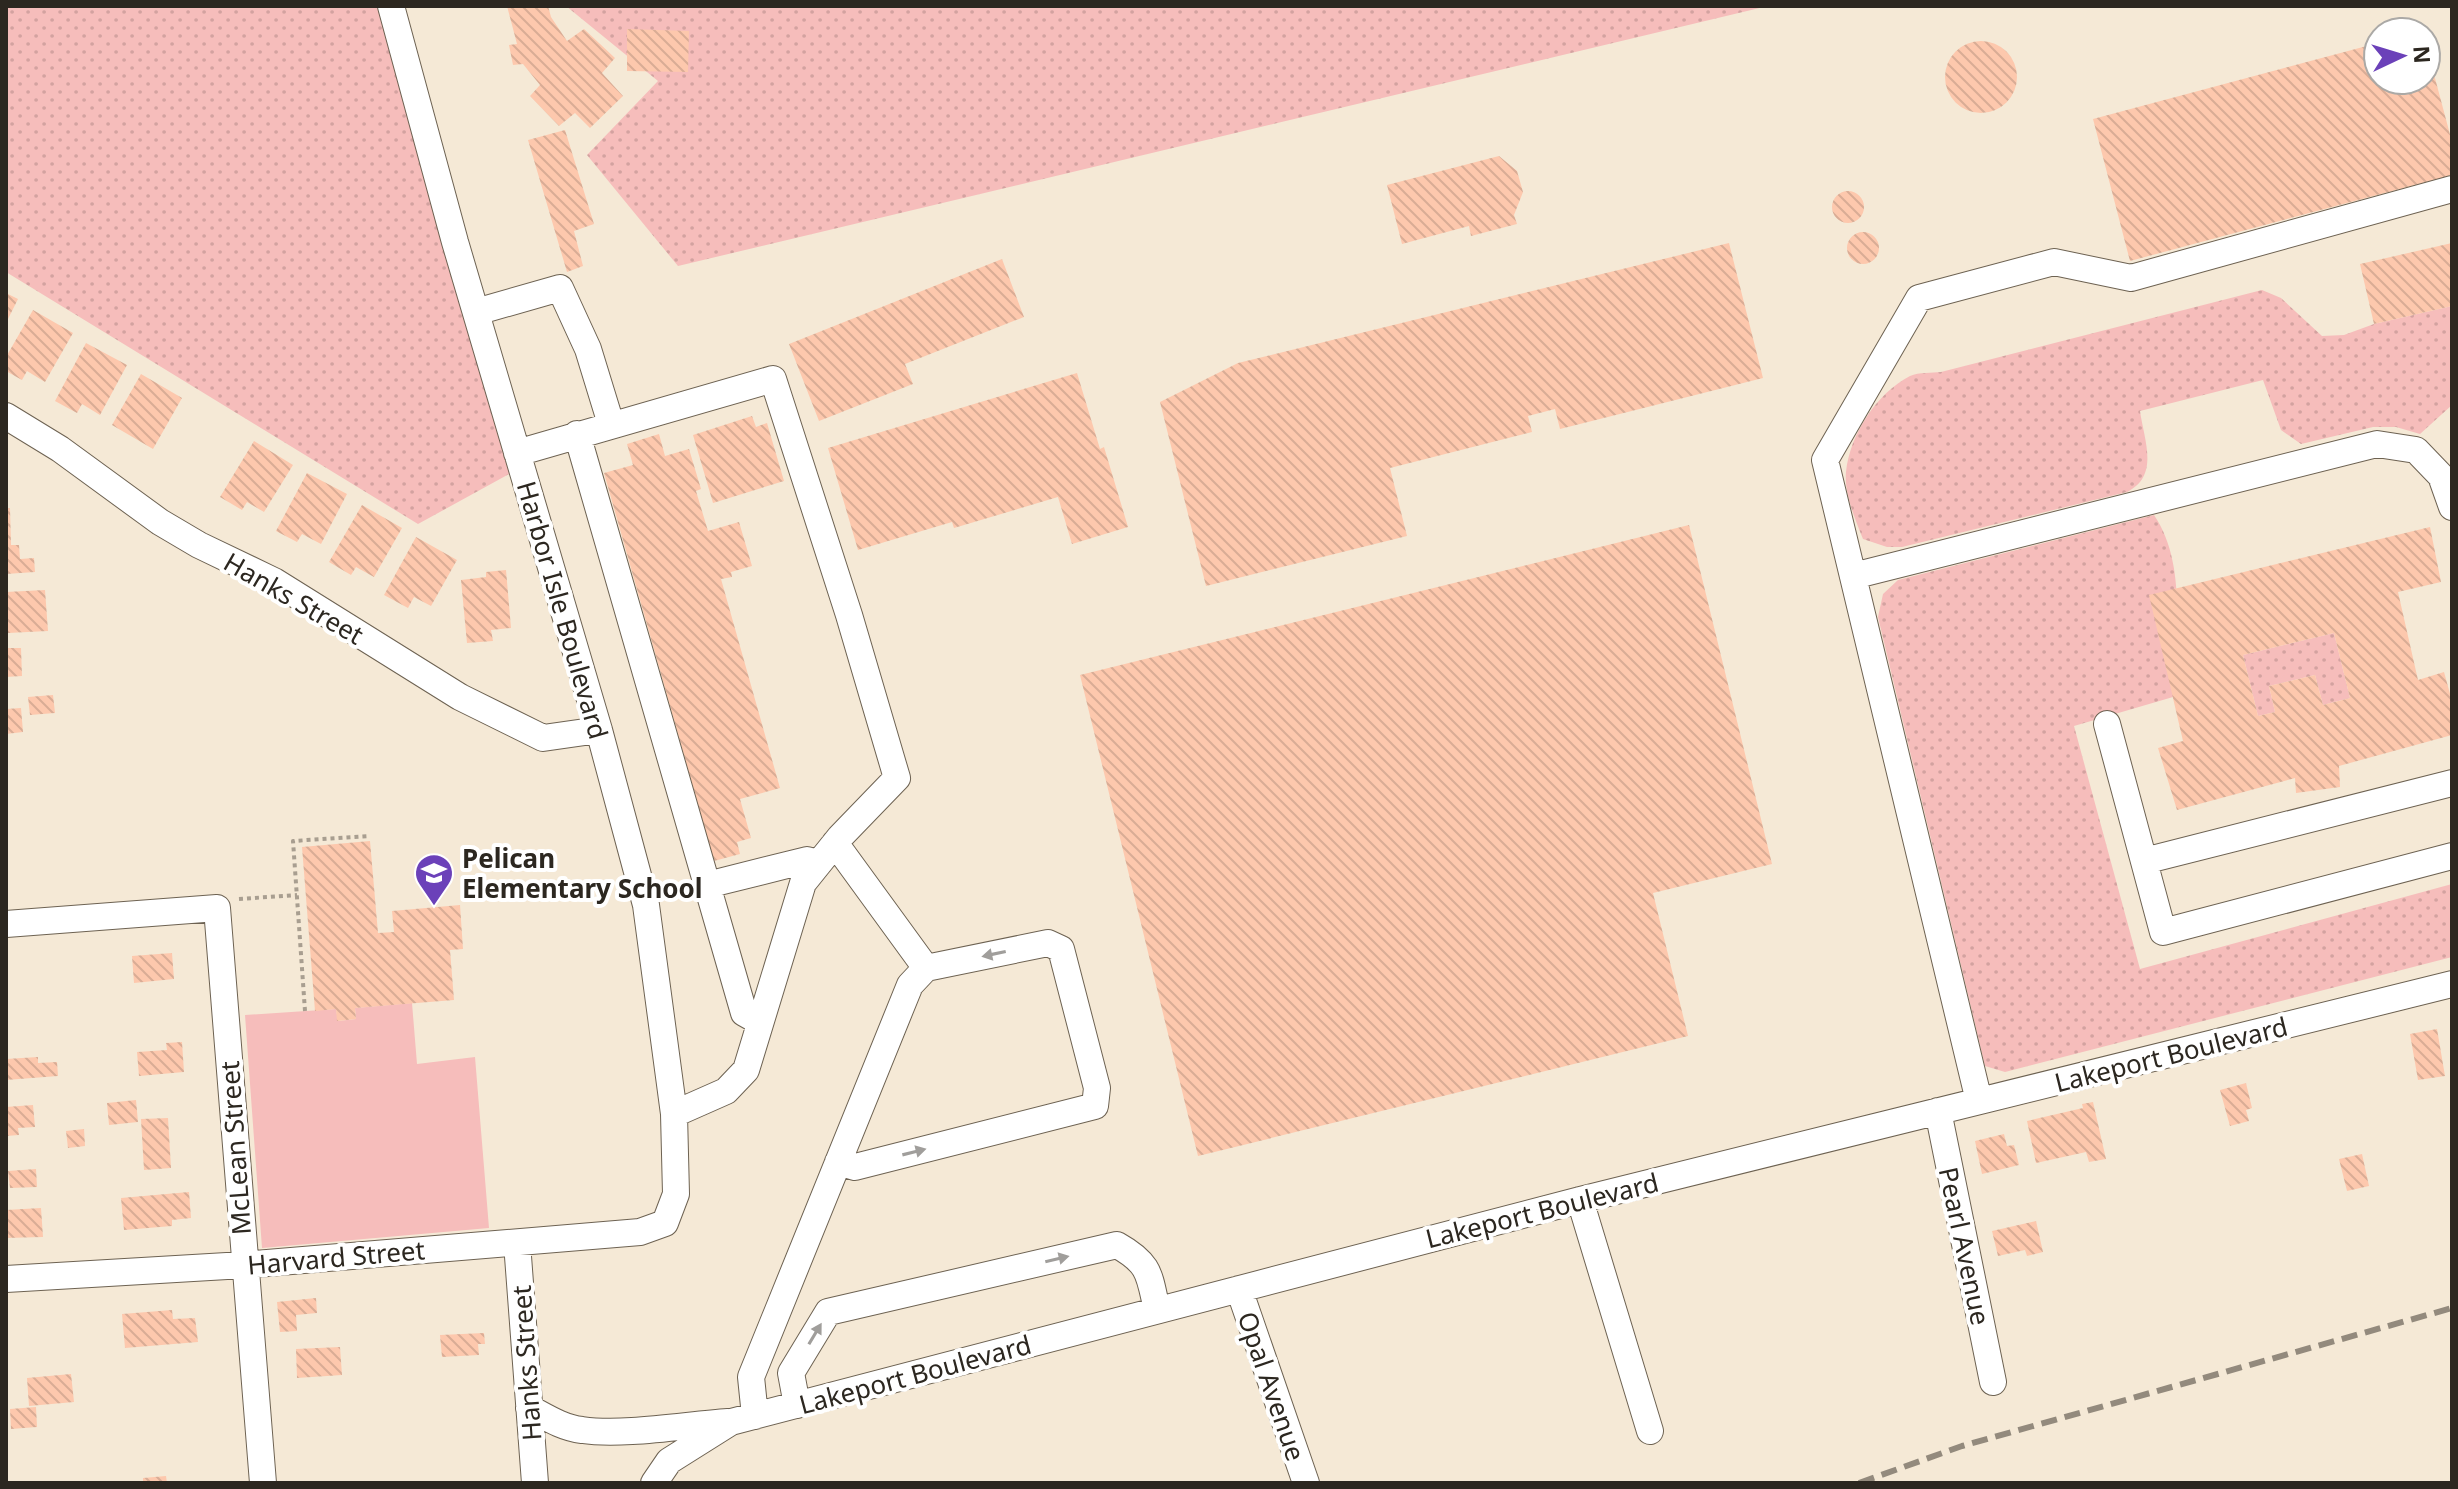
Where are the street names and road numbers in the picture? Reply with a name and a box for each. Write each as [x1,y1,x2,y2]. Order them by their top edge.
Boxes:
street label: Harbor Isle Boulevard [509,477,617,743]
street label: Hanks Street [218,544,370,652]
street label: Lakeport Boulevard [2051,1008,2291,1100]
street label: McLean Street [211,1060,259,1236]
street label: Lakeport Boulevard [1422,1164,1662,1256]
street label: Pearl Avenue [1931,1164,1999,1328]
street label: Harvard Street [246,1231,426,1283]
street label: Hanks Street [503,1284,549,1442]
street label: Opal Avenue [1230,1307,1314,1465]
street label: Lakeport Boulevard [795,1326,1035,1422]

